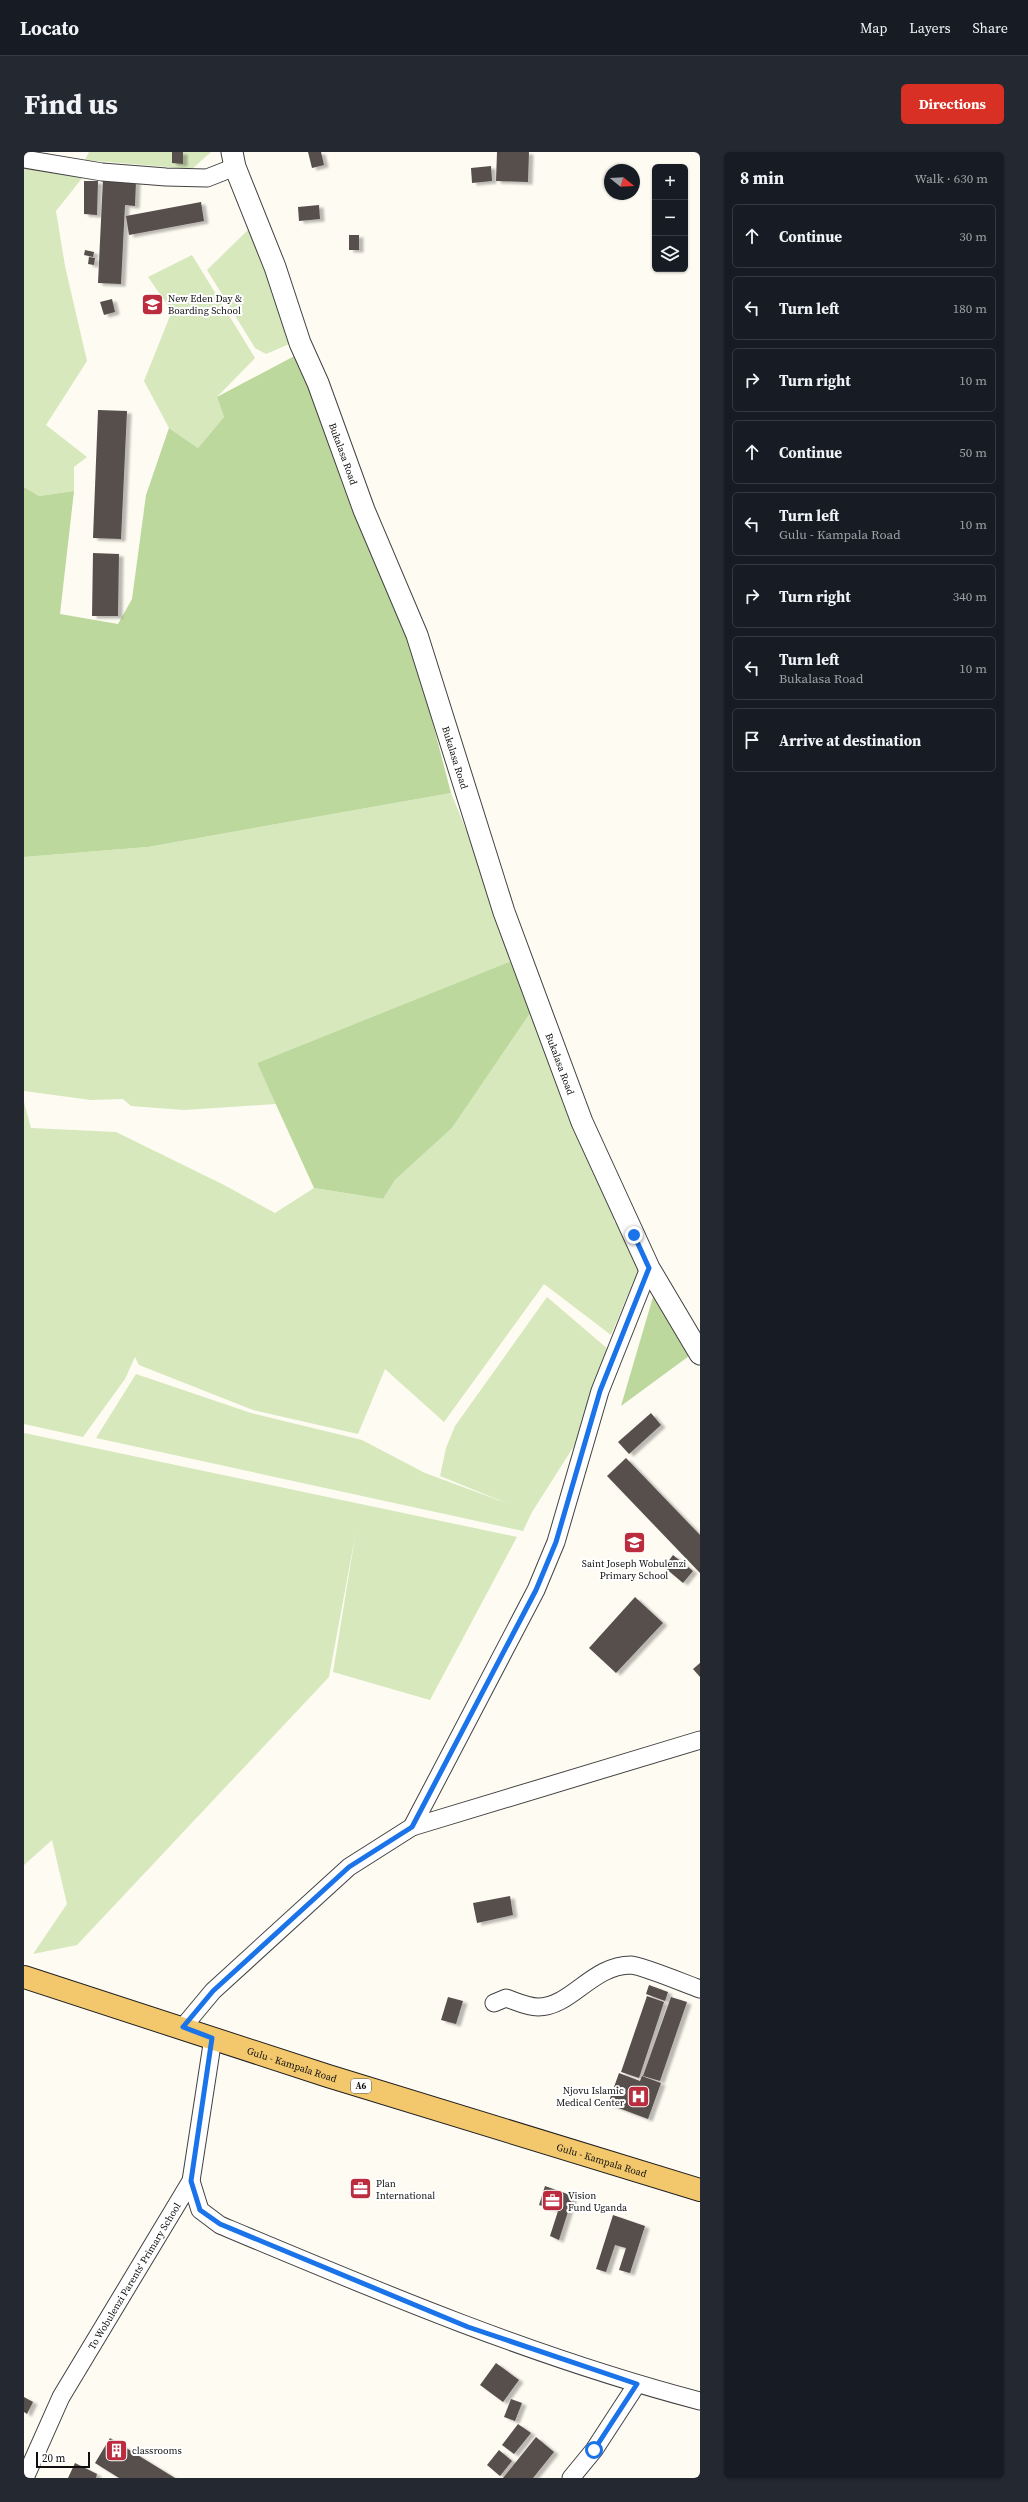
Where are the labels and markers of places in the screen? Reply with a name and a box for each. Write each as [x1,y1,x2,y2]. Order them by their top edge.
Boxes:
school or university icon: New Eden Day & Boarding School [140,291,166,317]
place label: New Eden Day & Boarding School [168,292,242,317]
school or university icon: Saint Joseph Wobulenzi Primary School [621,1530,647,1556]
place label: Saint Joseph Wobulenzi Primary School [582,1557,686,1582]
hospital icon: Njovu Islamic Medical Center [626,2083,652,2109]
place label: Njovu Islamic Medical Center [556,2084,625,2109]
office icon: Plan International [347,2176,373,2202]
place label: Plan International [376,2177,435,2202]
office icon: Vision Fund Uganda [540,2188,566,2214]
place label: Vision Fund Uganda [568,2189,628,2214]
building icon: classrooms [103,2437,129,2463]
place label: classrooms [132,2444,182,2457]

